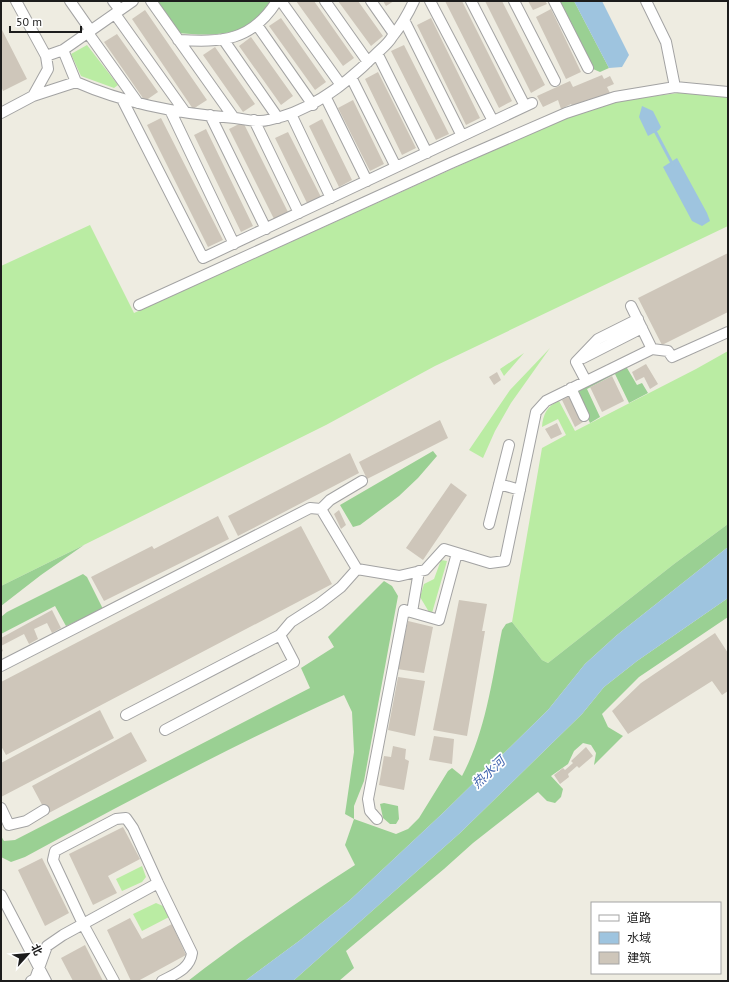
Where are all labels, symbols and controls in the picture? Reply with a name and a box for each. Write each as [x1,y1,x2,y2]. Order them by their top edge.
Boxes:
scale bar [10,8,81,34]
text: 50 m [16,14,42,29]
water label: 热水河 [468,751,511,792]
legend [591,902,721,974]
text: 道路 [627,910,651,925]
text: 水域 [627,930,651,945]
north arrow [8,934,48,974]
text: 北 [28,941,46,958]
text: 建筑 [627,950,651,965]

